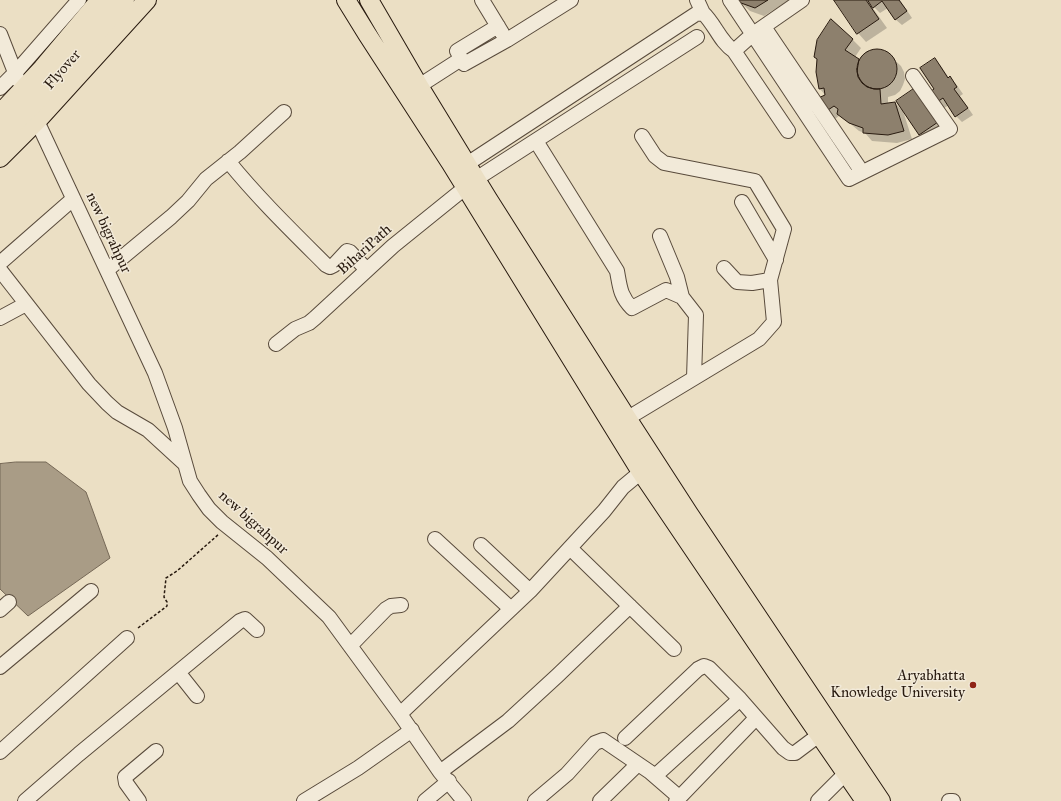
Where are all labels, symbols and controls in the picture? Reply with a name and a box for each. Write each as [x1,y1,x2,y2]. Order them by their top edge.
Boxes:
street label: Flyover [41,46,85,94]
street label: new bigrahpur [81,190,135,276]
street label: BihariPath [334,221,396,279]
street label: new bigrahpur [215,487,291,559]
place label: Aryabhatta Knowledge University [830,667,965,702]
marker: Aryabhatta Knowledge University [968,680,978,690]

